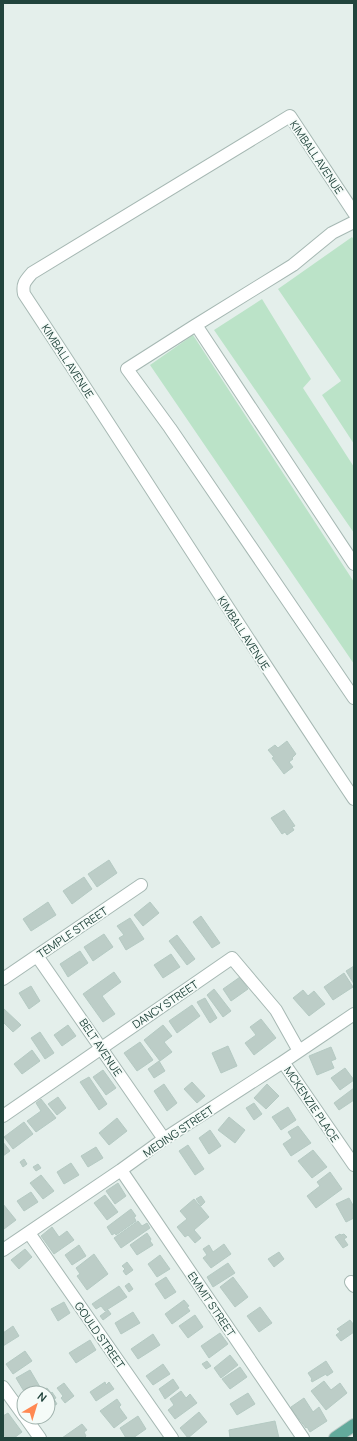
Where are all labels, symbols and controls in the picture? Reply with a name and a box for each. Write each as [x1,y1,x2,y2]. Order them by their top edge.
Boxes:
street label: KIMBALL AVENUE [287,117,347,197]
street label: KIMBALL AVENUE [38,321,98,401]
street label: KIMBALL AVENUE [214,593,274,673]
street label: TEMPLE STREET [34,903,111,961]
street label: DANCY STREET [129,976,201,1032]
street label: BELT AVENUE [76,1015,126,1079]
street label: MCKENZIE PLACE [281,1063,343,1145]
street label: MEDING STREET [140,1102,217,1160]
street label: EMMIT STREET [185,1269,239,1340]
street label: GOULD STREET [71,1299,129,1372]
north arrow [16,1385,56,1425]
text: N [35,1388,50,1405]

